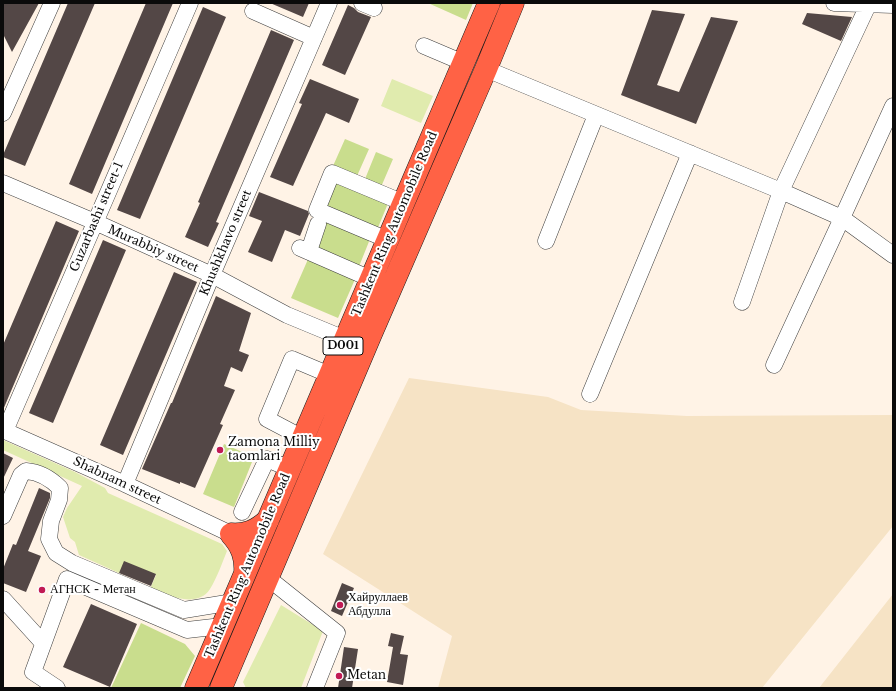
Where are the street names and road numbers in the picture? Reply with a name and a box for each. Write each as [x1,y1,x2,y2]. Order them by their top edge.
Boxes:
street label: Tashkent Ring Automobile Road [349,129,441,319]
street label: Guzarbashi street-1 [67,160,127,274]
street label: Khushkhavo street [197,188,255,298]
street label: Murabbiy street [105,223,201,275]
road number: D001 [323,337,363,355]
street label: Shabnam street [71,454,163,508]
street label: Tashkent Ring Automobile Road [202,471,294,661]

